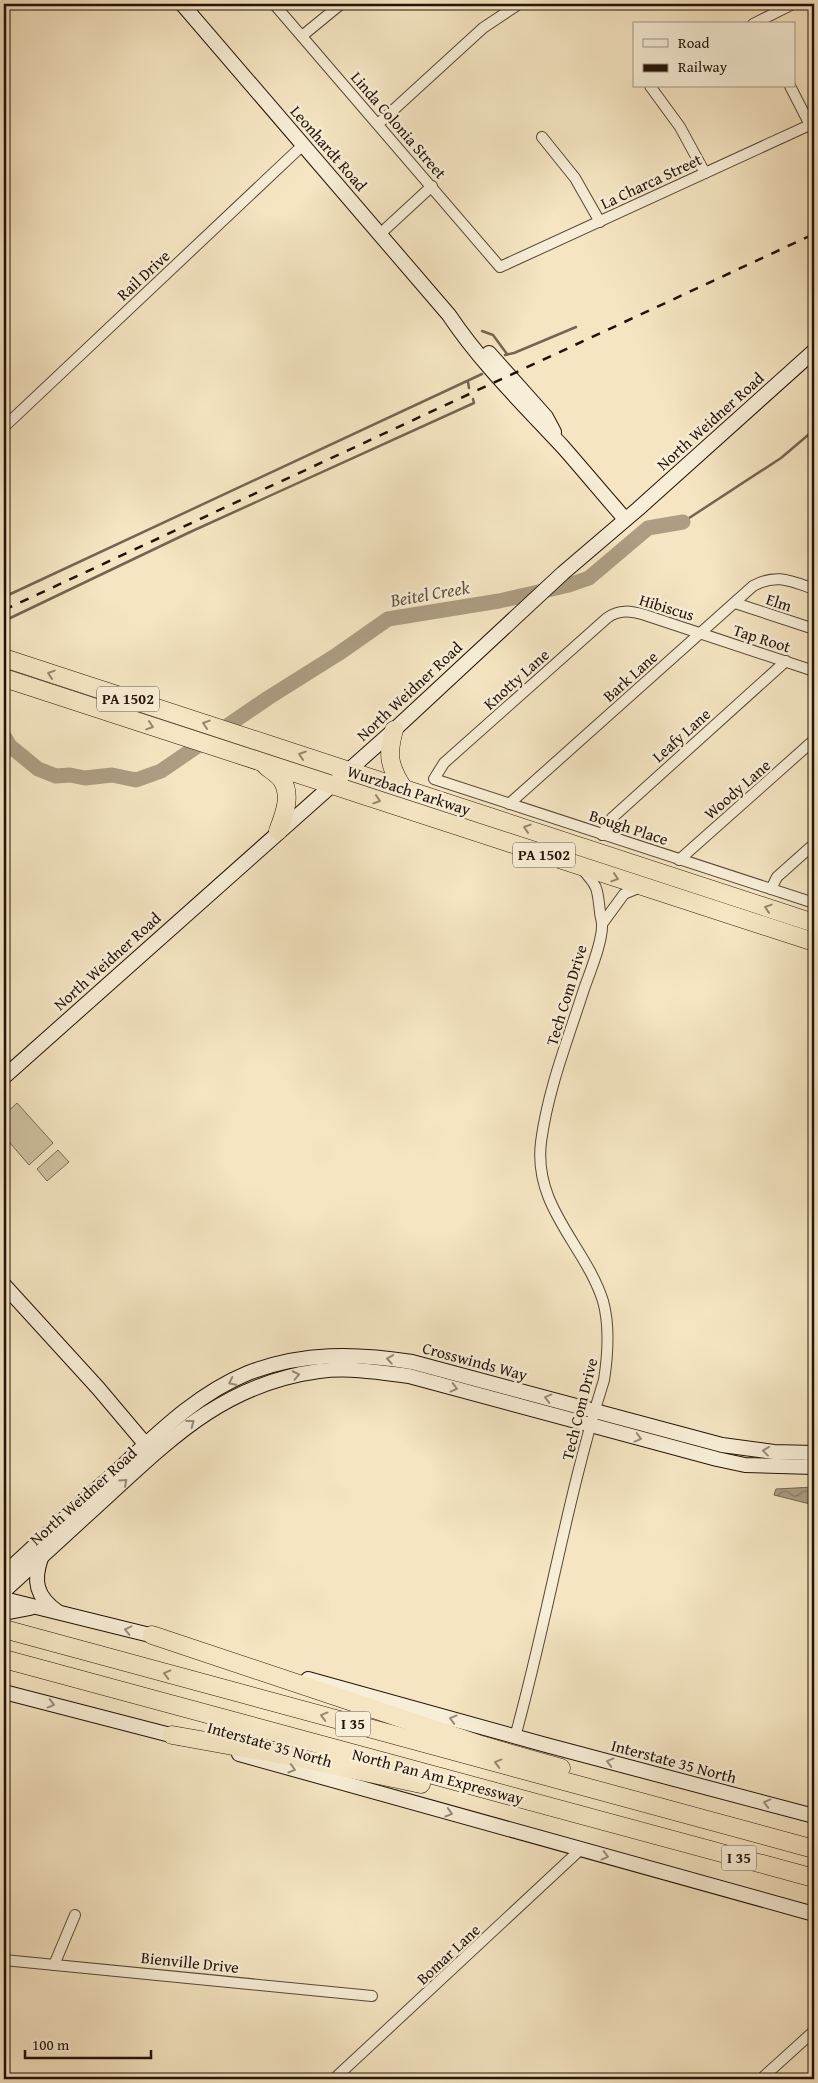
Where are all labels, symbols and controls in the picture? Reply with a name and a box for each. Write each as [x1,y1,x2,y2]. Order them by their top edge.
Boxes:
legend [633,22,796,88]
text: Road [678,32,709,53]
text: Railway [678,56,728,77]
street label: Linda Colonia Street [346,66,453,184]
street label: Leonhardt Road [285,100,373,196]
street label: La Charca Street [596,147,706,215]
street label: Rail Drive [111,244,175,306]
street label: North Weidner Road [651,366,769,476]
water label: Beitel Creek [387,573,472,614]
street label: Hibiscus [637,587,697,627]
street label: Elm [763,587,795,617]
street label: Tap Root [730,617,794,659]
street label: North Weidner Road [351,635,468,746]
street label: Knotty Lane [478,643,554,715]
street label: Bark Lane [597,645,663,707]
one-way arrow [47,669,56,679]
road number: PA 1502 [97,686,159,712]
street label: Leafy Lane [646,702,716,768]
one-way arrow [202,720,210,730]
one-way arrow [145,721,153,731]
one-way arrow [298,751,307,761]
street label: Woody Lane [698,753,776,825]
street label: Wurzbach Parkway [344,759,474,821]
one-way arrow [373,795,381,805]
street label: Bough Place [586,803,672,851]
one-way arrow [523,824,531,834]
road number: PA 1502 [513,842,575,868]
one-way arrow [610,872,619,882]
one-way arrow [764,903,773,913]
street label: North Weidner Road [48,906,166,1016]
street label: Tech Com Drive [539,941,593,1049]
street label: Crosswinds Way [420,1335,530,1387]
one-way arrow [386,1354,394,1364]
street label: Tech Com Drive [555,1355,603,1463]
one-way arrow [292,1370,300,1381]
one-way arrow [228,1375,237,1386]
one-way arrow [450,1382,459,1393]
one-way arrow [544,1394,552,1404]
one-way arrow [185,1420,195,1429]
one-way arrow [634,1432,643,1443]
street label: North Weidner Road [24,1441,142,1551]
one-way arrow [761,1446,769,1457]
one-way arrow [118,1479,127,1488]
one-way arrow [123,1625,132,1636]
one-way arrow [163,1669,172,1680]
one-way arrow [46,1698,55,1709]
one-way arrow [319,1711,328,1722]
road number: I 35 [336,1712,370,1736]
street label: Interstate 35 North [205,1715,335,1773]
one-way arrow [450,1715,458,1725]
street label: Interstate 35 North [609,1733,739,1789]
street label: North Pan Am Expressway [350,1742,526,1810]
one-way arrow [605,1757,614,1768]
one-way arrow [493,1758,502,1769]
one-way arrow [288,1763,297,1774]
one-way arrow [763,1798,772,1809]
one-way arrow [444,1807,452,1817]
road number: I 35 [722,1846,756,1870]
one-way arrow [601,1850,610,1861]
street label: Bomar Lane [411,1918,485,1990]
street label: Bienville Drive [140,1945,240,1979]
scale bar [25,2028,151,2060]
text: 100 m [32,2034,70,2055]

